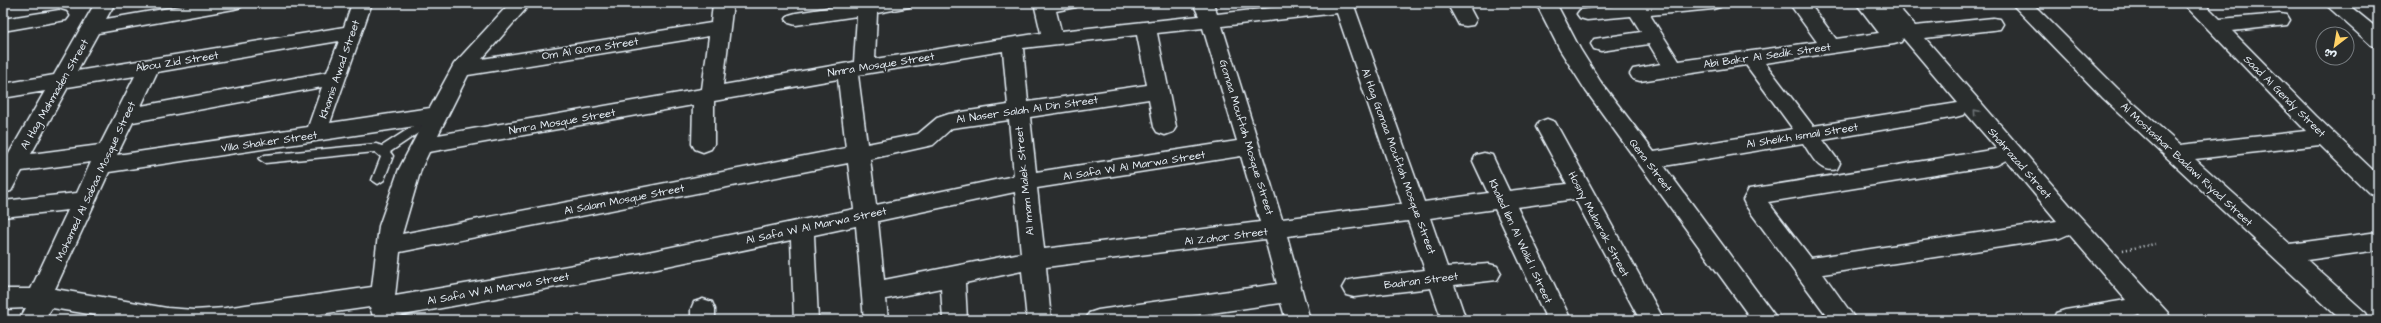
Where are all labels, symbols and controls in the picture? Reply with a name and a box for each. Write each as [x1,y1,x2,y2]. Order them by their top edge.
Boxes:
street label: Khamis Awad Street [316,17,364,120]
north arrow [2315,26,2355,66]
street label: Om Al Qora Street [541,33,640,64]
street label: Al Hag Mahmaden Street [17,36,93,153]
street label: Abi Bakr Al Sedik Street [1702,39,1832,72]
text: ش [2321,45,2339,64]
street label: Abou Zid Street [135,47,220,75]
street label: Nmra Mosque Street [827,49,936,80]
street label: Saad Al Gendy Street [2240,52,2329,142]
street label: Gomaa Mouftah Mosque Street [1216,58,1277,217]
street label: Al Hag Gomaa Mouftah Mosque Street [1357,66,1439,257]
street label: Al Naser Salah Al Din Street [955,92,1100,127]
street label: Mohamed Al Sabaa Mosque Street [52,98,139,264]
street label: Al Mostashar Badawi Riyad Street [2117,99,2256,231]
street label: Nmra Mosque Street [508,105,617,138]
one-way arrow [1974,109,1981,116]
street label: Al Sheikh Ismail Street [1745,119,1860,152]
street label: Shahrazad Street [1984,124,2055,203]
street label: Al Imam Malek Street [1011,125,1038,236]
street label: Villa Shaker Street [220,127,319,156]
street label: Qena Street [1626,136,1676,196]
street label: Al Safa W Al Marwa Street [1062,147,1207,184]
street label: Hosny Mubarak Street [1563,169,1633,281]
street label: Khaled Ibn Al Walid 1 Street [1485,177,1556,306]
street label: Al Salam Mosque Street [563,180,686,219]
street label: Al Safa W Al Marwa Street [744,203,889,248]
street label: Al Zohor Street [1183,224,1269,249]
street label: Badran Street [1383,268,1460,292]
street label: Al Safa W Al Marwa Street [426,269,571,308]

